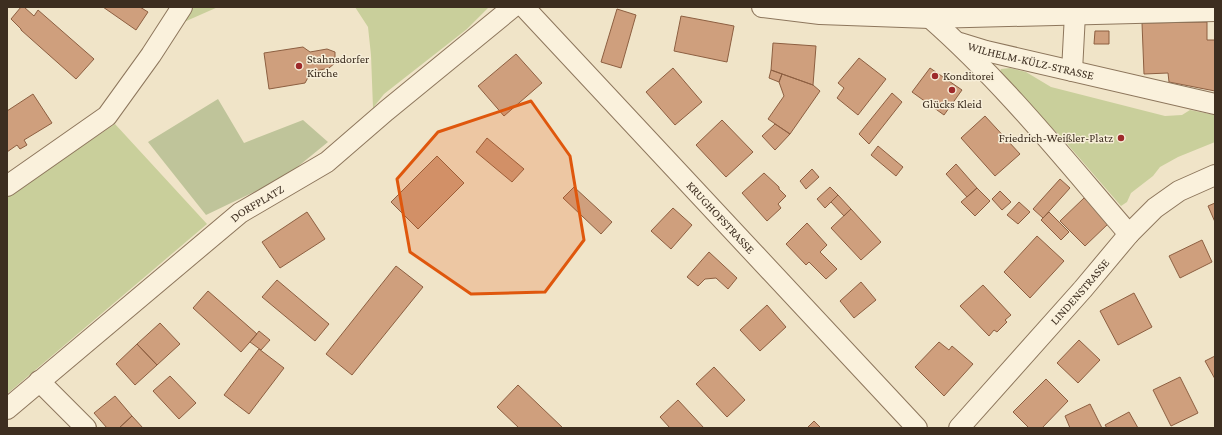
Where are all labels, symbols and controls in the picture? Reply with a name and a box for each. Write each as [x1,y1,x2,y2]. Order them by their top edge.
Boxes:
street label: WILHELM-KÜLZ-STRASSE [966,39,1096,83]
place label: Stahnsdorfer Kirche [307,52,370,80]
marker: Stahnsdorfer Kirche [294,61,304,71]
place label: Konditorei [943,69,994,83]
marker: Konditorei [930,71,940,81]
marker: Glücks Kleid [947,85,957,95]
place label: Glücks Kleid [922,97,982,111]
place label: Friedrich-Weißler-Platz [999,131,1113,145]
marker: Friedrich-Weißler-Platz [1116,133,1126,143]
street label: KRUGHOFSTRASSE [683,179,758,257]
street label: DORFPLATZ [228,182,286,225]
street label: LINDENSTRASSE [1047,256,1113,328]

